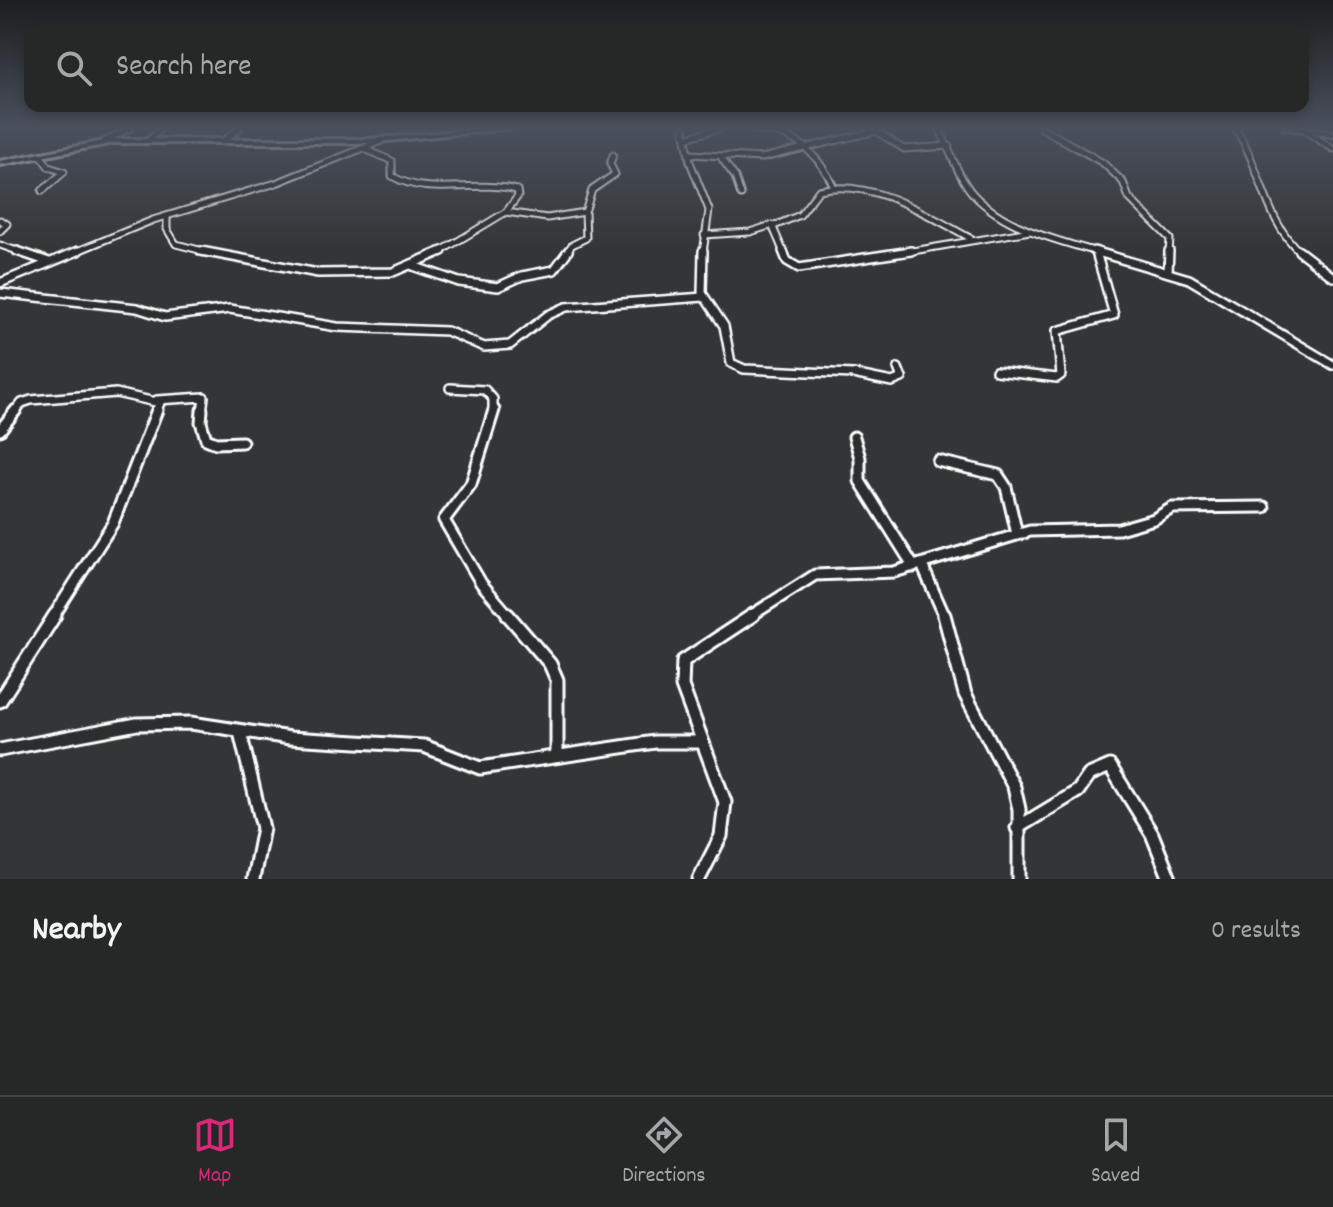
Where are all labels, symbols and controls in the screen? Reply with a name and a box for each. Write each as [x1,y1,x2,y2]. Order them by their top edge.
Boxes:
search box [24,24,1309,112]
icon: search [52,46,96,90]
text: Search here [116,47,252,90]
text: Nearby [32,907,121,956]
text: 0 results [1211,913,1301,950]
tab: Map [193,1113,237,1192]
tab: Directions [622,1113,706,1192]
tab: Saved [1091,1113,1140,1192]

